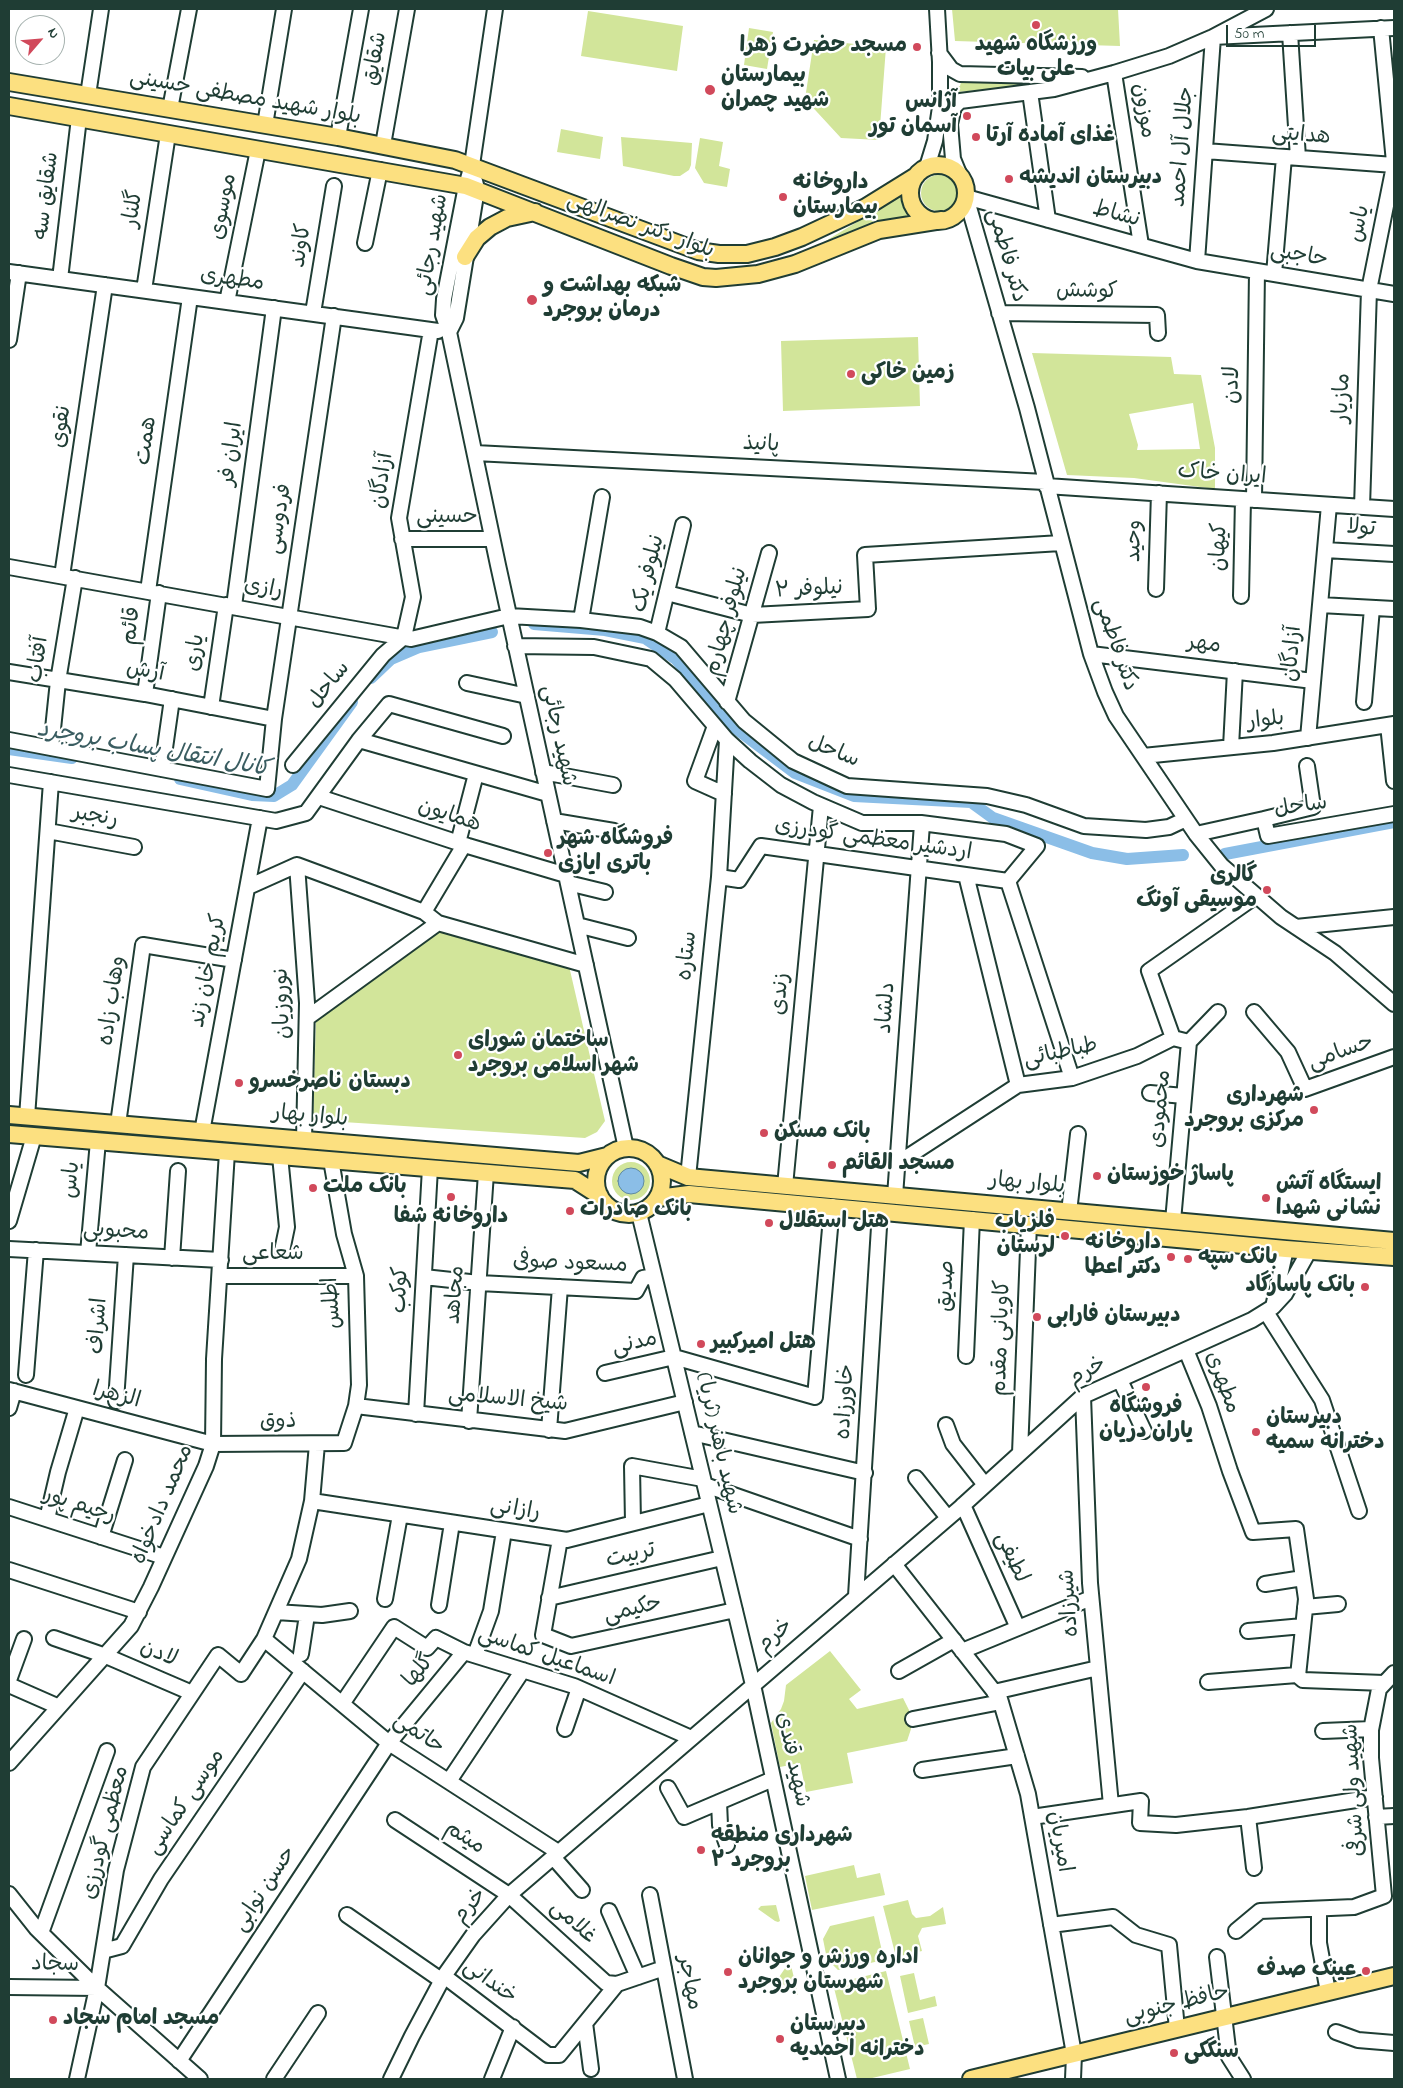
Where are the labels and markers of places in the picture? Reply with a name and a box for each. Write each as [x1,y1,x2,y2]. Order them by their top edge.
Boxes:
marker: ورزشگاه شهید علی بیات [1030,19,1042,31]
place label: ورزشگاه شهید علی بیات [975,33,1097,84]
place label: مسجد حضرت زهرا [739,34,907,60]
marker: مسجد حضرت زهرا [911,41,923,53]
place label: بیمارستان شهید چمران [721,64,829,116]
marker: بیمارستان شهید چمران [703,83,717,97]
place label: آژانس آسمان تور [870,90,957,142]
marker: آژانس آسمان تور [961,110,973,122]
place label: غذای آماده آرتا [986,124,1115,150]
marker: غذای آماده آرتا [970,131,982,143]
place label: دبیرستان اندیشه [1019,166,1162,192]
place label: داروخانه بیمارستان [793,171,878,222]
marker: دبیرستان اندیشه [1003,173,1015,185]
marker: داروخانه بیمارستان [777,191,789,203]
place label: شبکه بهداشت و درمان بروجرد [543,274,681,326]
marker: شبکه بهداشت و درمان بروجرد [525,293,539,307]
place label: زمین خاکی [861,361,954,387]
marker: زمین خاکی [845,368,857,380]
place label: فروشگاه شهر باتری ایازی [558,827,673,878]
marker: فروشگاه شهر باتری ایازی [542,847,554,859]
place label: گالری موسیقی آونگ [1136,864,1257,916]
marker: گالری موسیقی آونگ [1261,884,1273,896]
place label: ساختمان شورای شهر اسلامی بروجرد [468,1029,639,1080]
marker: ساختمان شورای شهر اسلامی بروجرد [452,1049,464,1061]
place label: دبستان ناصرخسرو [249,1070,411,1096]
marker: دبستان ناصرخسرو [233,1077,245,1089]
place label: شهرداری مرکزی بروجرد [1184,1084,1304,1136]
marker: شهرداری مرکزی بروجرد [1308,1104,1320,1116]
place label: بانک مسکن [774,1120,871,1146]
marker: بانک مسکن [758,1127,770,1139]
place label: مسجد القائم [842,1152,955,1178]
marker: مسجد القائم [826,1159,838,1171]
place label: پاساژ خوزستان [1107,1163,1234,1189]
marker: پاساژ خوزستان [1091,1170,1103,1182]
place label: ایستگاه آتش نشانی شهدا [1276,1172,1381,1224]
place label: بانک ملت [323,1175,407,1201]
marker: بانک ملت [307,1182,319,1194]
marker: داروخانه شفا [445,1191,457,1203]
marker: ایستگاه آتش نشانی شهدا [1260,1192,1272,1204]
place label: بانک صادرات [580,1198,692,1224]
place label: داروخانه شفا [394,1205,508,1231]
marker: بانک صادرات [564,1205,576,1217]
place label: هتل استقلال [779,1210,889,1236]
place label: فلزیاب لرستان [995,1210,1055,1262]
marker: هتل استقلال [763,1217,775,1229]
marker: فلزیاب لرستان [1059,1230,1071,1242]
place label: داروخانه دکتر اعطا [1084,1231,1161,1282]
place label: بانک سپه [1198,1246,1278,1272]
marker: داروخانه دکتر اعطا [1165,1251,1177,1263]
marker: بانک سپه [1182,1253,1194,1265]
place label: بانک پاسارگاد [1245,1274,1355,1300]
marker: بانک پاسارگاد [1359,1281,1371,1293]
place label: دبیرستان فارابی [1047,1304,1180,1330]
marker: دبیرستان فارابی [1031,1311,1043,1323]
place label: هتل امیرکبیر [711,1331,816,1357]
marker: هتل امیرکبیر [695,1338,707,1350]
marker: فروشگاه یاران دریان [1140,1381,1152,1393]
place label: فروشگاه یاران دریان [1099,1395,1193,1446]
place label: دبیرستان دخترانه سمیه [1266,1406,1384,1458]
marker: دبیرستان دخترانه سمیه [1250,1426,1262,1438]
place label: شهرداری منطقه ۲ بروجرد [711,1824,853,1875]
marker: شهرداری منطقه ۲ بروجرد [695,1844,707,1856]
place label: اداره ورزش و جوانان شهرستان بروجرد [738,1946,918,1998]
place label: عینک صدف [1257,1958,1356,1984]
marker: عینک صدف [1360,1965,1372,1977]
marker: اداره ورزش و جوانان شهرستان بروجرد [722,1966,734,1978]
place label: مسجد امام سجاد [63,2007,219,2033]
place label: دبیرستان دخترانه احمدیه [790,2013,924,2064]
marker: مسجد امام سجاد [47,2014,59,2026]
marker: دبیرستان دخترانه احمدیه [774,2033,786,2045]
place label: سنگکی [1184,2040,1239,2066]
marker: سنگکی [1168,2047,1180,2059]

